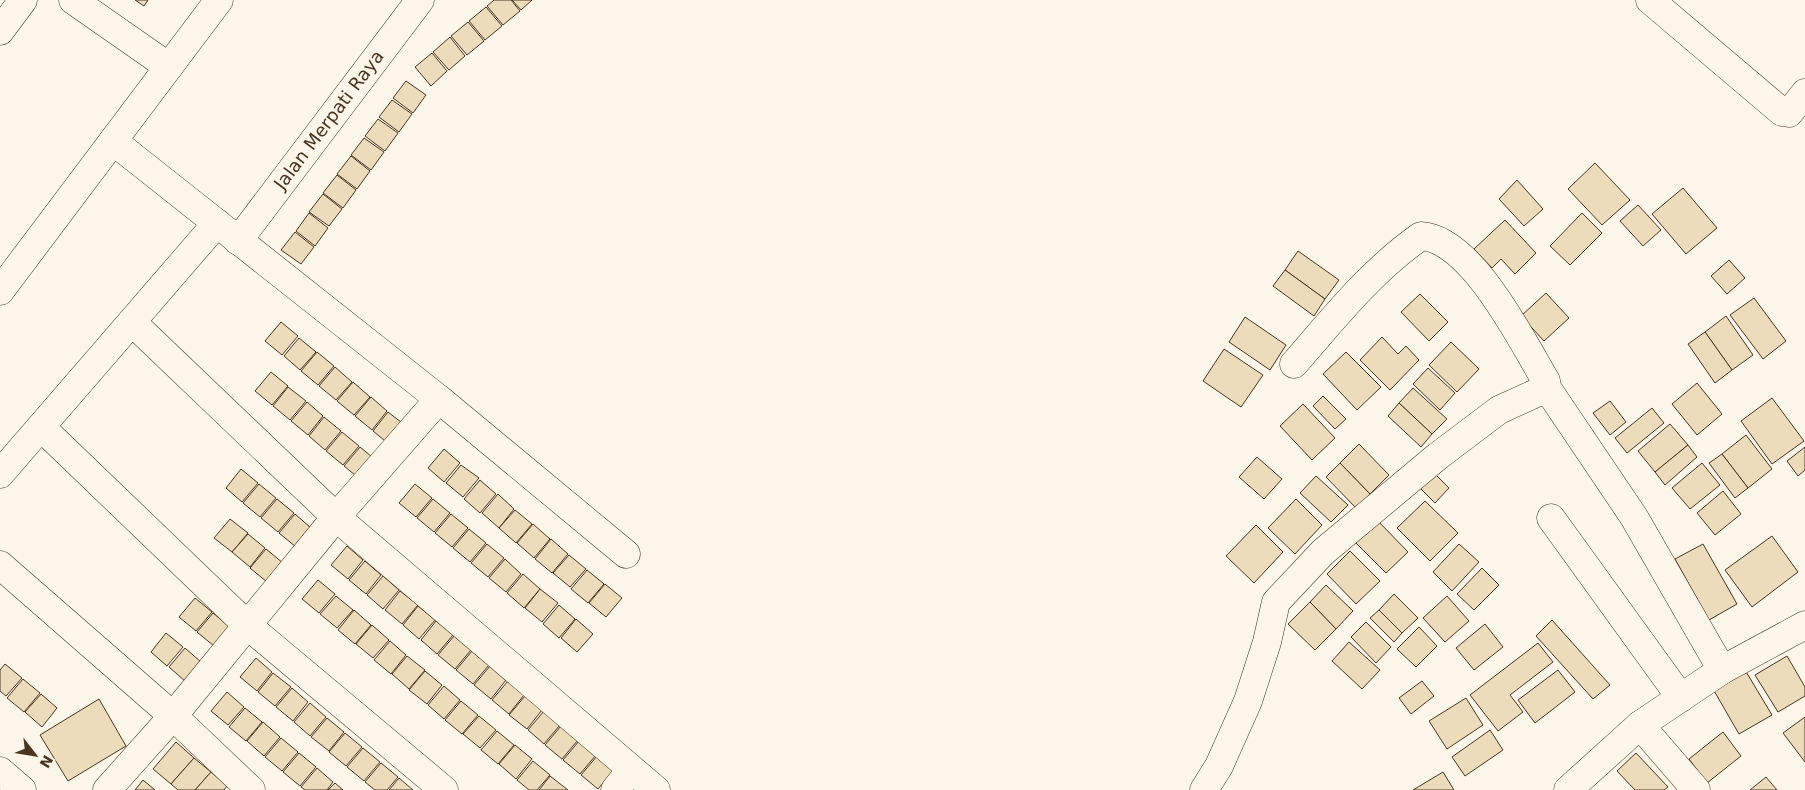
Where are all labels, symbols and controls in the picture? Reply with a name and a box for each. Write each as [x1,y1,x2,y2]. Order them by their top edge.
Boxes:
street label: Jalan Merpati Raya [269,46,388,194]
north arrow [10,730,60,780]
text: N [36,753,56,771]

